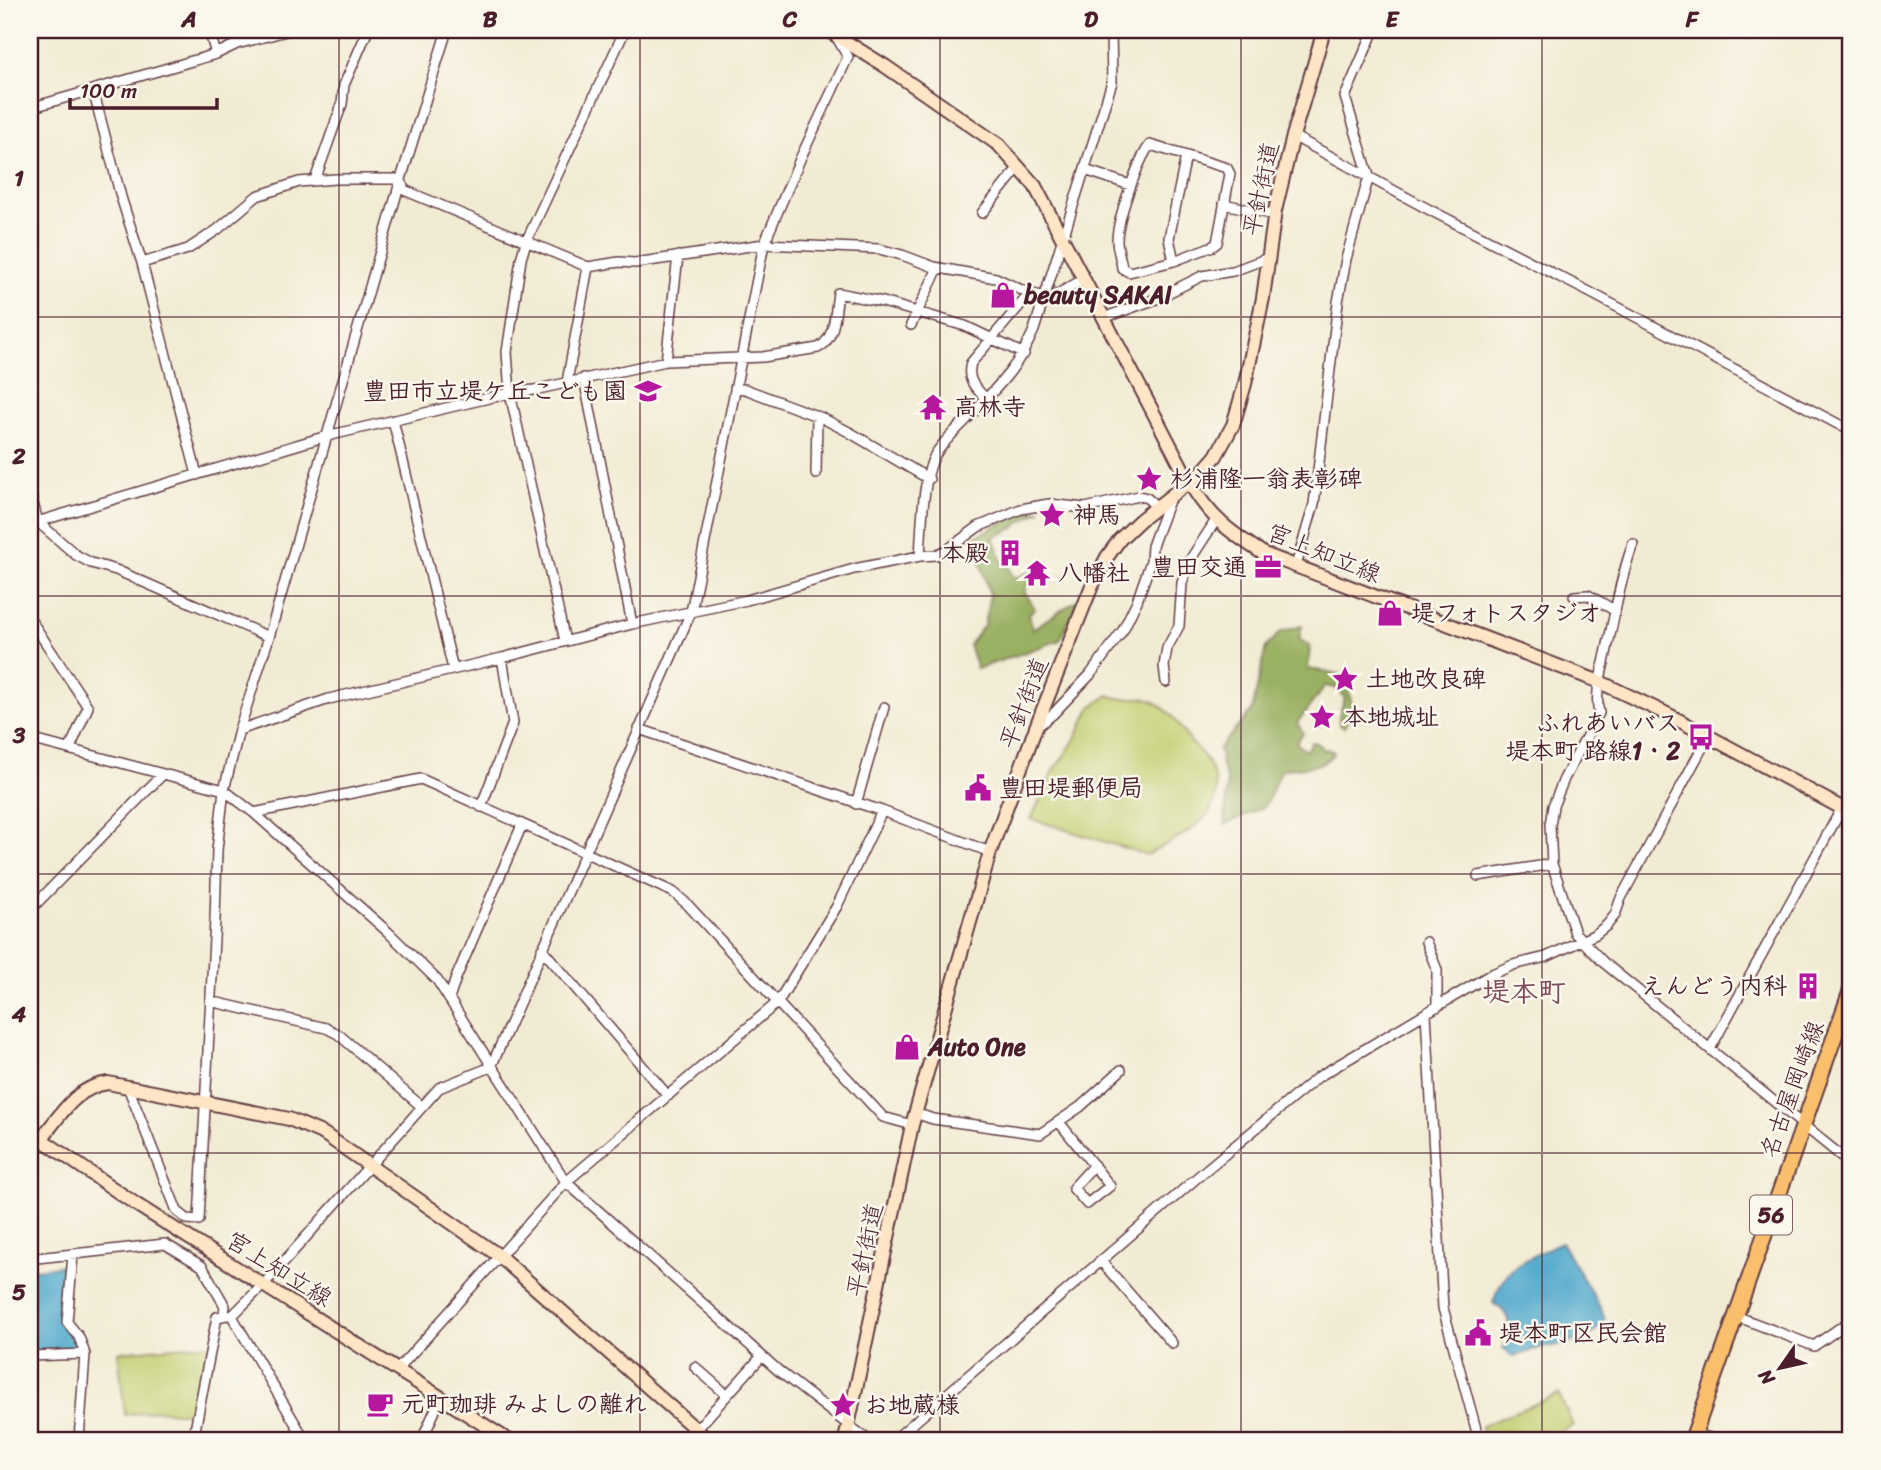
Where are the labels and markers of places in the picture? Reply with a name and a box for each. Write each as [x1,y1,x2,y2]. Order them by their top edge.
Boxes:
place label: beauty SAKAI [1023,274,1172,316]
shop icon: beauty SAKAI [988,280,1018,310]
place label: 豊田市立堤ケ丘こども園 [363,370,627,412]
school or university icon: 豊田市立堤ケ丘こども園 [633,376,663,406]
place label: 高林寺 [954,386,1026,428]
temple icon: 高林寺 [918,392,948,422]
place label: 杉浦隆一翁表彰碑 [1170,458,1362,500]
place icon: 杉浦隆一翁表彰碑 [1134,464,1164,494]
place label: 神馬 [1073,494,1121,536]
place icon: 神馬 [1037,500,1067,530]
place label: 本殿 [941,532,989,574]
building icon: 本殿 [995,538,1025,568]
place label: 豊田交通 [1151,546,1247,588]
place label: 八幡社 [1058,552,1130,594]
office icon: 豊田交通 [1253,552,1283,582]
temple icon: 八幡社 [1022,558,1052,588]
place label: 堤フォトスタジオ [1411,592,1602,634]
shop icon: 堤フォトスタジオ [1375,598,1405,628]
place label: 土地改良碑 [1366,658,1486,700]
place icon: 土地改良碑 [1330,664,1360,694]
place label: 本地城址 [1343,696,1439,738]
place icon: 本地城址 [1307,702,1337,732]
place label: ふれあいバス 堤本町 路線1・2 [1506,702,1680,772]
bus stop icon: ふれあいバス 堤本町 路線1・2 [1686,722,1716,752]
place label: 豊田堤郵便局 [999,767,1143,809]
public building icon: 豊田堤郵便局 [963,773,993,803]
place label: えんどう内科 [1641,965,1787,1007]
building icon: えんどう内科 [1793,971,1823,1001]
place label: Auto One [927,1026,1026,1068]
shop icon: Auto One [892,1032,922,1062]
place label: 堤本町区民会館 [1499,1312,1667,1354]
public building icon: 堤本町区民会館 [1463,1318,1493,1348]
place label: 元町珈琲 みよしの離れ [401,1383,647,1425]
place label: お地蔵様 [864,1384,960,1426]
cafe icon: 元町珈琲 みよしの離れ [365,1389,395,1419]
place icon: お地蔵様 [828,1390,858,1420]

